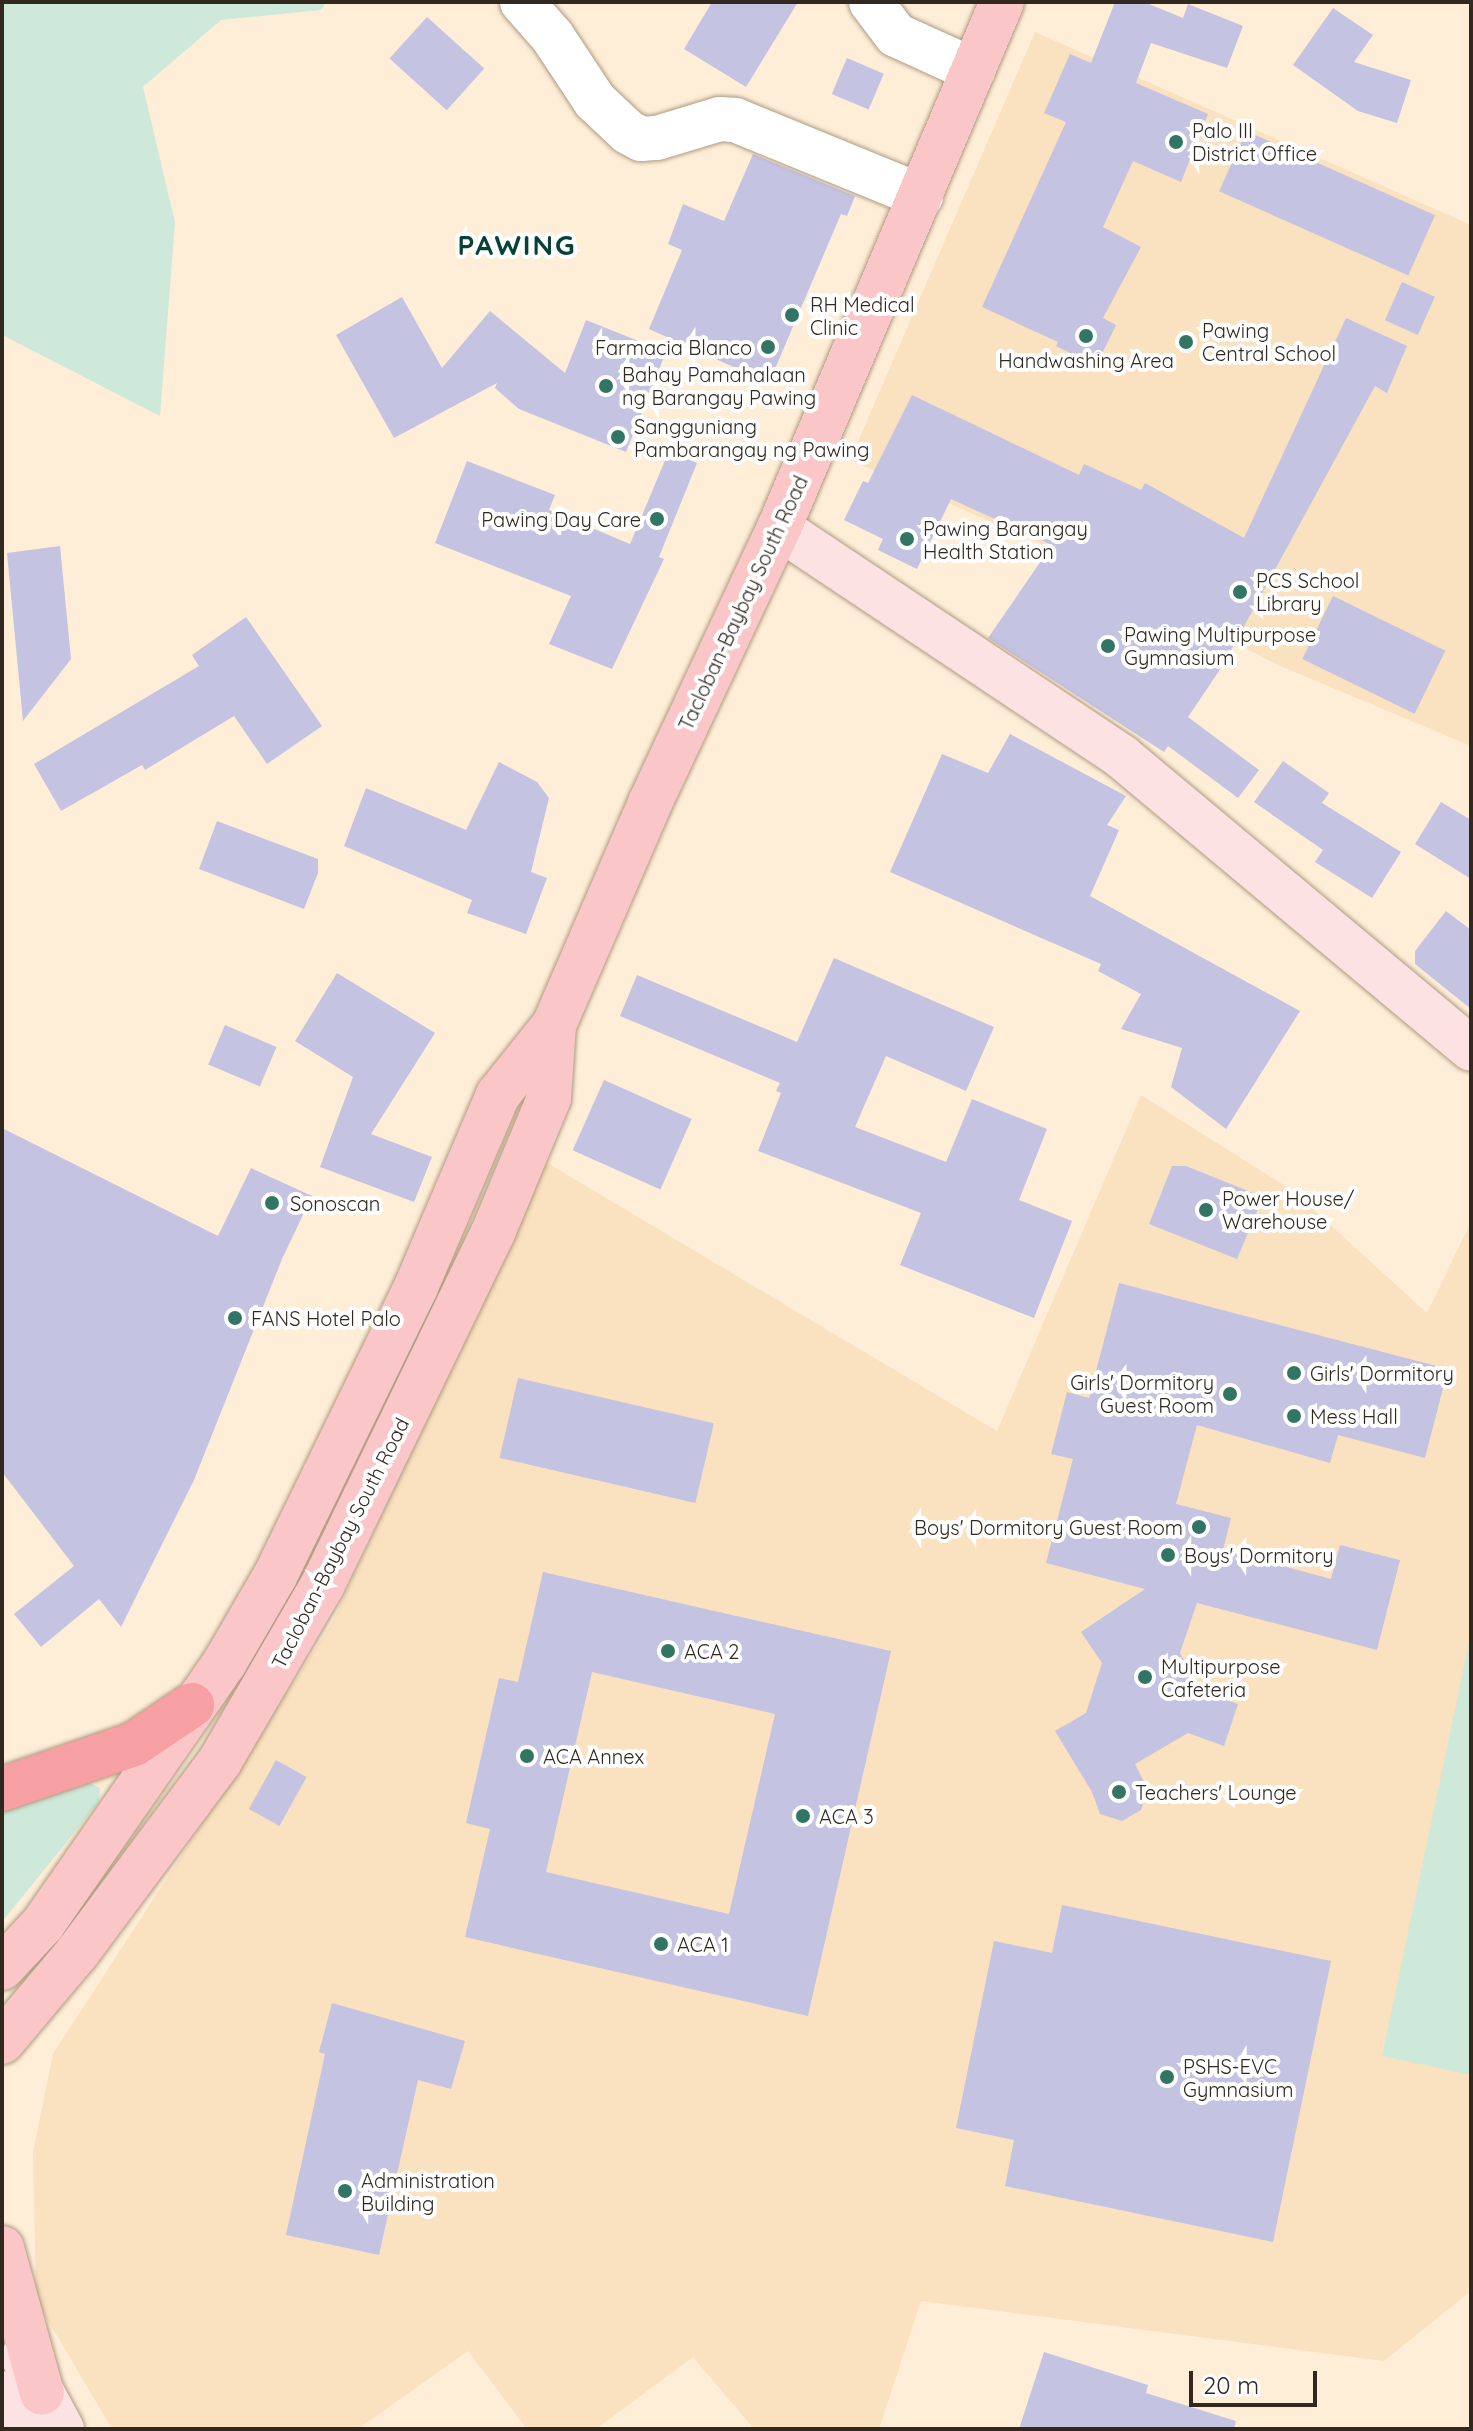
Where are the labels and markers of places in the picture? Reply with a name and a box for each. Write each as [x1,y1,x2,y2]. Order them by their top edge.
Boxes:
place label: Palo III District Office [1192,118,1317,165]
marker: Palo III District Office [1167,133,1185,151]
place label: RH Medical Clinic [810,292,915,339]
marker: RH Medical Clinic [781,304,803,326]
place label: Pawing Central School [1202,318,1336,365]
marker: Handwashing Area [1077,327,1095,345]
marker: Pawing Central School [1177,333,1195,351]
place label: Farmacia Blanco [595,335,752,359]
marker: Farmacia Blanco [759,338,777,356]
place label: Handwashing Area [998,348,1174,372]
place label: Bahay Pamahalaan ng Barangay Pawing [622,362,816,409]
marker: Bahay Pamahalaan ng Barangay Pawing [597,377,615,395]
place label: Sangguniang Pambarangay ng Pawing [634,414,870,461]
marker: Sangguniang Pambarangay ng Pawing [609,428,627,446]
place label: Pawing Day Care [481,507,641,531]
marker: Pawing Day Care [648,510,666,528]
place label: Pawing Barangay Health Station [923,516,1088,563]
marker: Pawing Barangay Health Station [898,530,916,548]
place label: PCS School Library [1256,568,1359,615]
marker: PCS School Library [1231,583,1249,601]
place label: Pawing Multipurpose Gymnasium [1124,622,1316,669]
marker: Pawing Multipurpose Gymnasium [1099,637,1117,655]
place label: Power House/ Warehouse [1222,1186,1354,1233]
place label: Sonoscan [290,1191,380,1215]
marker: Sonoscan [261,1192,283,1214]
marker: Power House/ Warehouse [1197,1201,1215,1219]
place label: FANS Hotel Palo [251,1306,401,1330]
marker: FANS Hotel Palo [226,1309,244,1327]
place label: Girls' Dormitory [1310,1361,1454,1385]
marker: Girls' Dormitory [1285,1364,1303,1382]
place label: Girls' Dormitory Guest Room [1070,1370,1214,1417]
marker: Girls' Dormitory Guest Room [1221,1385,1239,1403]
place label: Mess Hall [1310,1404,1398,1428]
marker: Mess Hall [1285,1407,1303,1425]
place label: Boys' Dormitory Guest Room [914,1515,1183,1539]
marker: Boys' Dormitory Guest Room [1190,1518,1208,1536]
place label: Boys' Dormitory [1184,1543,1334,1567]
marker: Boys' Dormitory [1159,1546,1177,1564]
place label: ACA 2 [684,1639,739,1663]
marker: ACA 2 [659,1642,677,1660]
place label: Multipurpose Cafeteria [1161,1654,1281,1701]
marker: Multipurpose Cafeteria [1136,1668,1154,1686]
place label: ACA Annex [543,1744,644,1768]
marker: ACA Annex [518,1747,536,1765]
place label: Teachers' Lounge [1135,1780,1297,1804]
marker: Teachers' Lounge [1110,1783,1128,1801]
place label: ACA 3 [819,1804,874,1828]
marker: ACA 3 [794,1807,812,1825]
place label: ACA 1 [677,1932,729,1956]
marker: ACA 1 [652,1935,670,1953]
place label: PSHS-EVC Gymnasium [1183,2054,1293,2101]
marker: PSHS-EVC Gymnasium [1158,2068,1176,2086]
place label: Administration Building [361,2168,495,2215]
marker: Administration Building [336,2182,354,2200]

